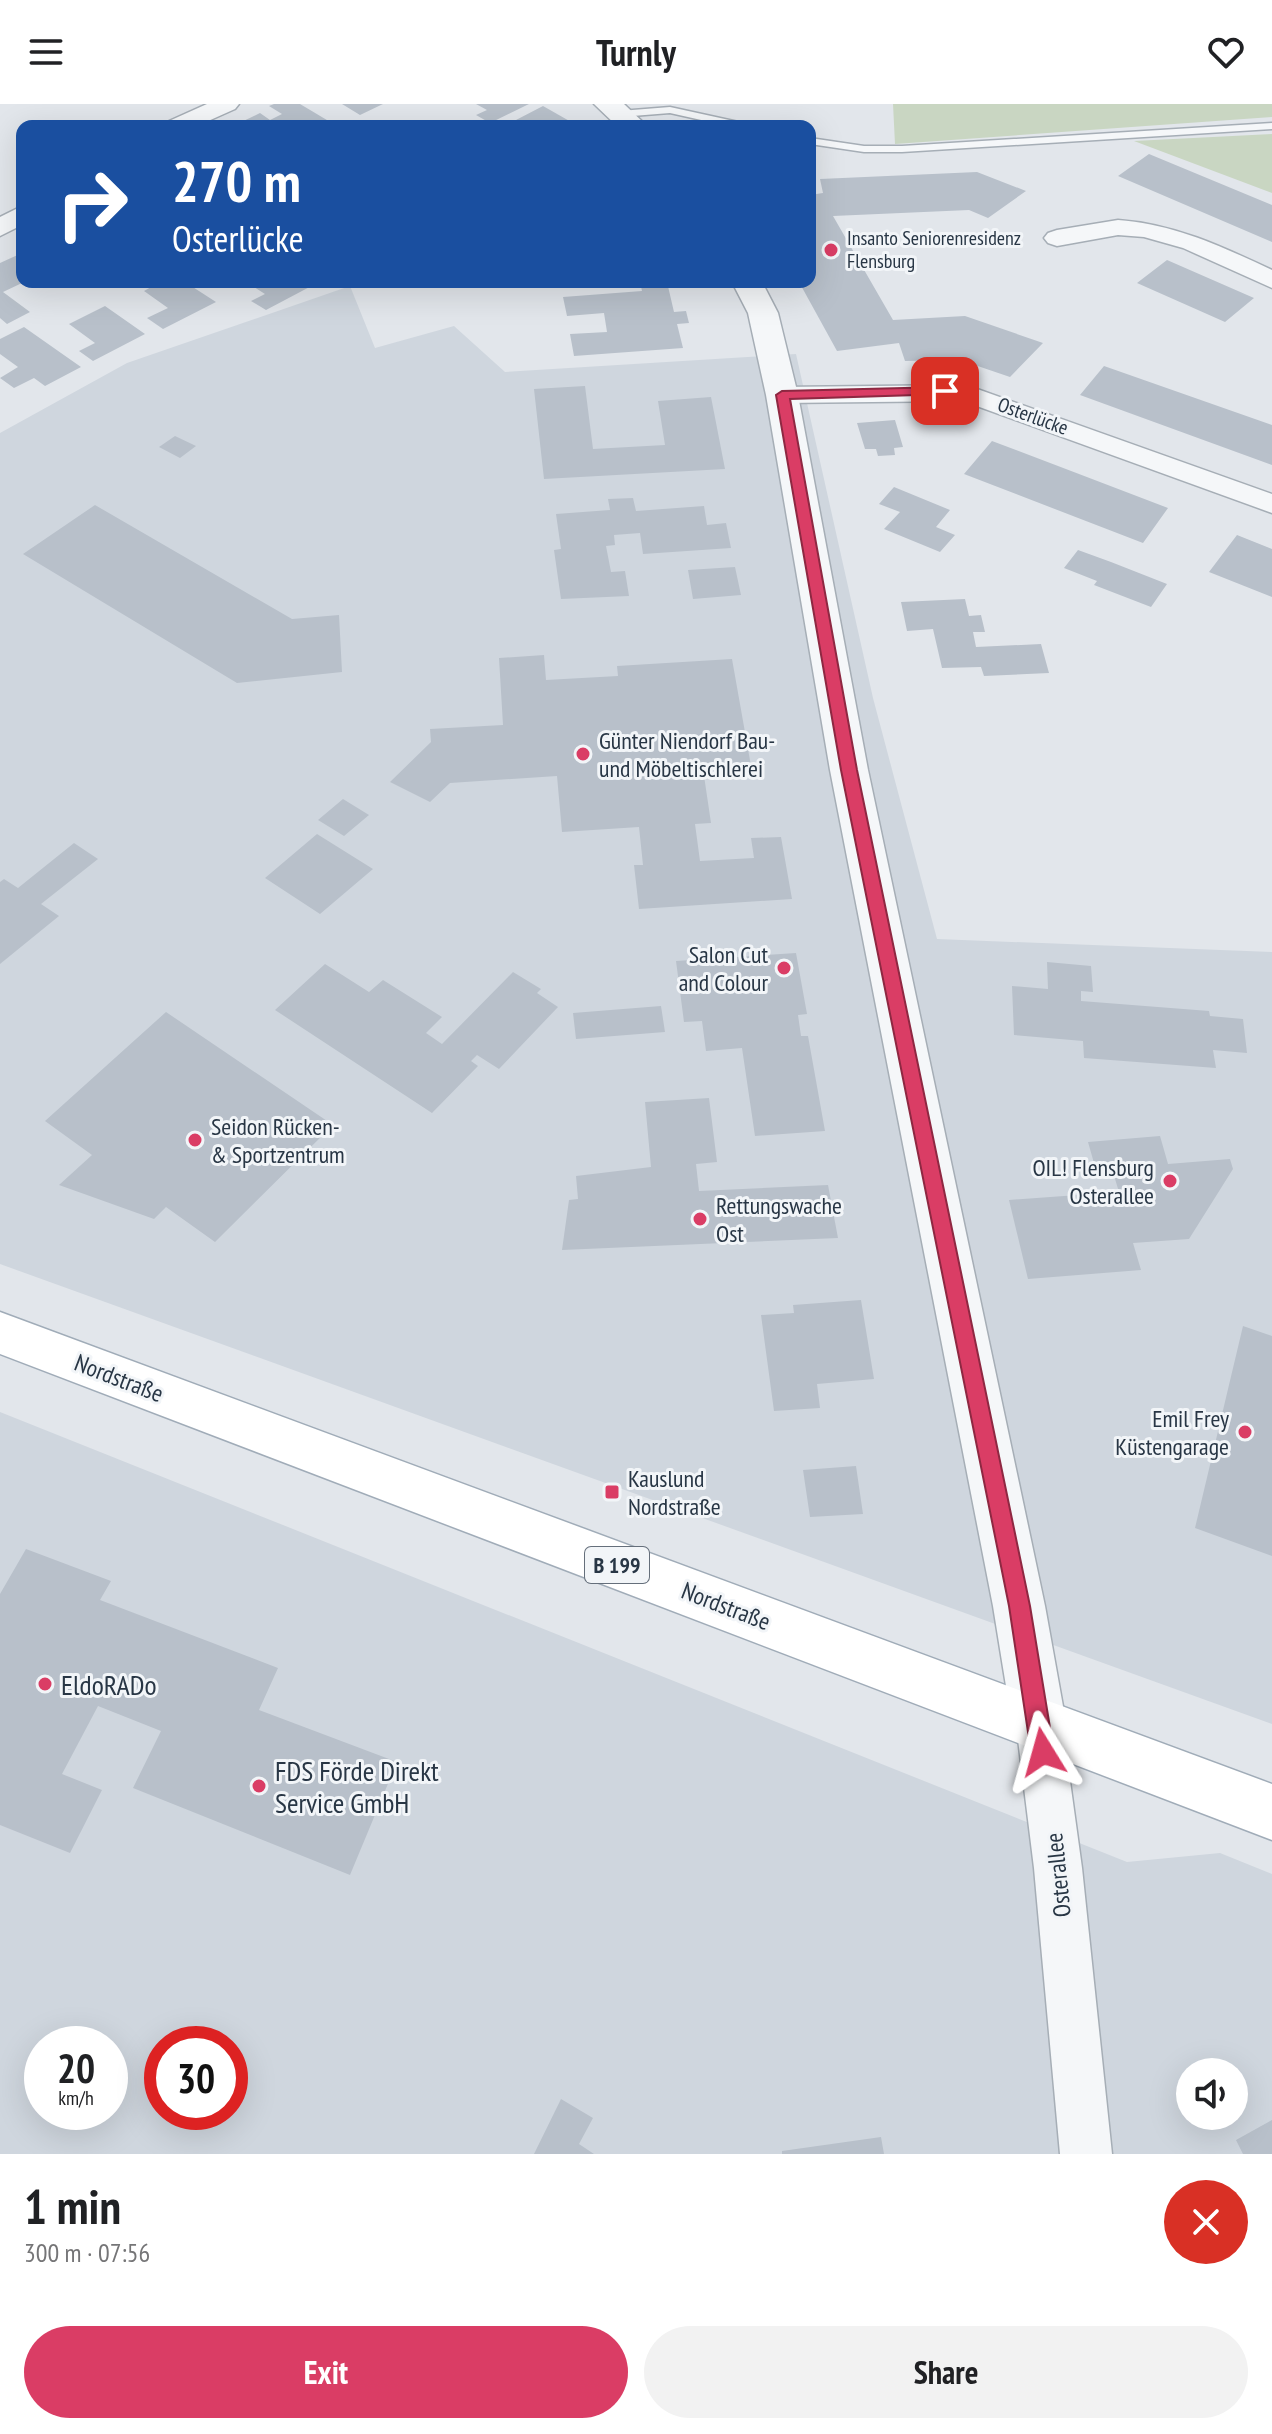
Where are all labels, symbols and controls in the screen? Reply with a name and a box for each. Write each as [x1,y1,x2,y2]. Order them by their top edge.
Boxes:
text: Turnly [596,29,676,76]
icon: menu [24,30,68,74]
icon: heart [1204,30,1248,74]
text: 270 m [172,145,301,217]
icon: right [40,152,144,256]
text: Osterlücke [172,215,304,262]
place label: Insanto Seniorenresidenz Flensburg [847,225,1021,274]
marker: Insanto Seniorenresidenz Flensburg [822,241,840,259]
pin [911,357,979,425]
icon: arrive [923,369,967,413]
street label: Osterlücke [994,391,1072,441]
place label: Günter Niendorf Bau- und Möbeltischlerei [599,725,775,784]
marker: Günter Niendorf Bau- und Möbeltischlerei [574,745,592,763]
place label: Salon Cut and Colour [679,939,768,998]
marker: Salon Cut and Colour [775,959,793,977]
place label: Seidon Rücken- & Sportzentrum [211,1111,345,1170]
marker: Seidon Rücken- & Sportzentrum [186,1131,204,1149]
place label: OIL! Flensburg Osterallee [1032,1152,1154,1211]
marker: OIL! Flensburg Osterallee [1161,1172,1179,1190]
place label: Rettungswache Ost [716,1190,842,1249]
marker: Rettungswache Ost [691,1210,709,1228]
street label: Nordstraße [70,1347,168,1409]
place label: Emil Frey Küstengarage [1115,1403,1229,1462]
marker: Emil Frey Küstengarage [1236,1423,1254,1441]
place label: Kauslund Nordstraße [628,1463,721,1522]
marker: Kauslund Nordstraße [603,1483,621,1501]
road number: B 199 [585,1547,649,1583]
street label: Nordstraße [677,1575,775,1637]
place label: EldoRADo [61,1666,157,1703]
marker: EldoRADo [36,1675,54,1693]
position arrow [1001,1710,1085,1794]
place label: FDS Förde Direkt Service GmbH [275,1752,439,1821]
marker: FDS Förde Direkt Service GmbH [250,1777,268,1795]
street label: Osterallee [1038,1831,1078,1919]
speed limit sign: 30 [144,2026,248,2130]
text: 20 [57,2042,95,2094]
map controls [1176,2058,1248,2130]
button: sound [1176,2058,1248,2130]
text: km/h [58,2085,94,2111]
text: 1 min [24,2175,121,2237]
button: close [1164,2180,1248,2264]
text: 300 m · 07:56 [24,2236,150,2269]
button: Exit [24,2326,628,2418]
button: Share [644,2326,1248,2418]

